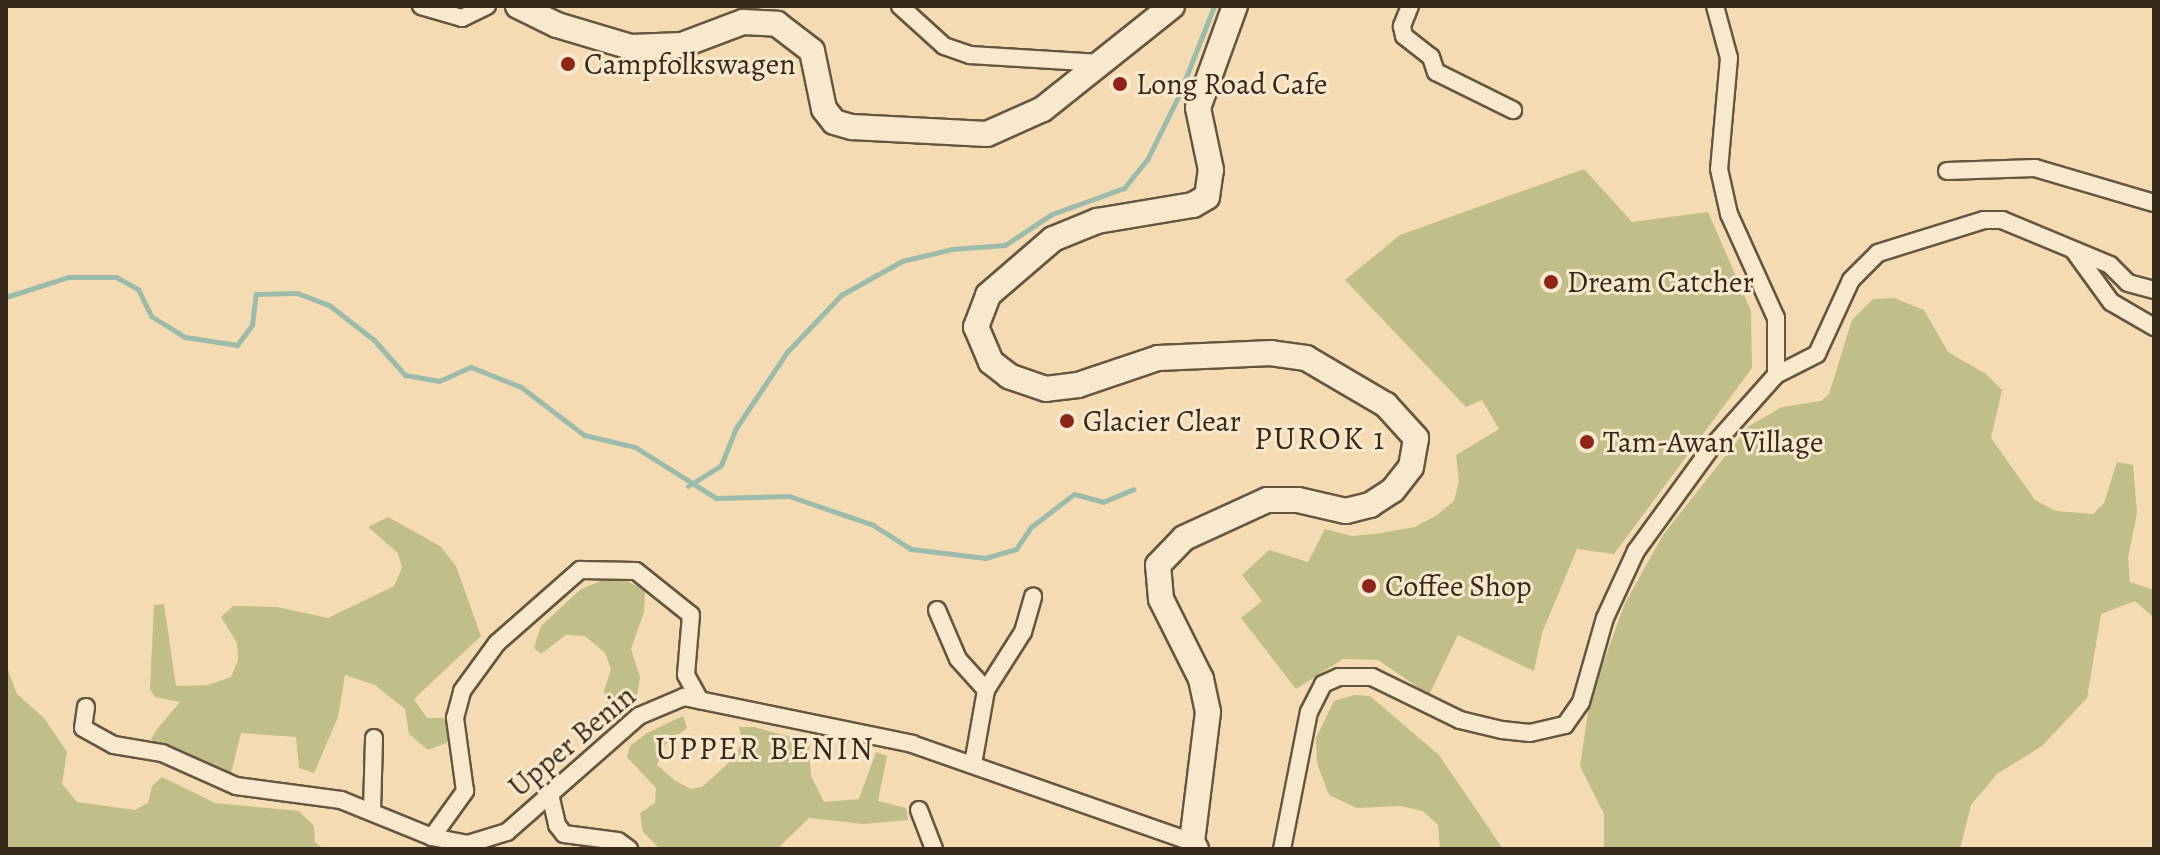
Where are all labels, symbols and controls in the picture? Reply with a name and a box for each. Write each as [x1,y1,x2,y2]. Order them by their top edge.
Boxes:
place label: Campfolkswagen [584,46,796,82]
marker: Campfolkswagen [559,55,577,73]
place label: Long Road Cafe [1136,66,1328,102]
marker: Long Road Cafe [1111,75,1129,93]
place label: Dream Catcher [1567,264,1754,300]
marker: Dream Catcher [1542,273,1560,291]
place label: Glacier Clear [1083,403,1241,439]
marker: Glacier Clear [1058,412,1076,430]
district label: PUROK 1 [1254,419,1386,457]
place label: Tam-Awan Village [1603,424,1823,460]
marker: Tam-Awan Village [1578,433,1596,451]
place label: Coffee Shop [1385,568,1532,604]
marker: Coffee Shop [1360,577,1378,595]
street label: Upper Benin [501,677,643,805]
district label: UPPER BENIN [655,729,875,767]

